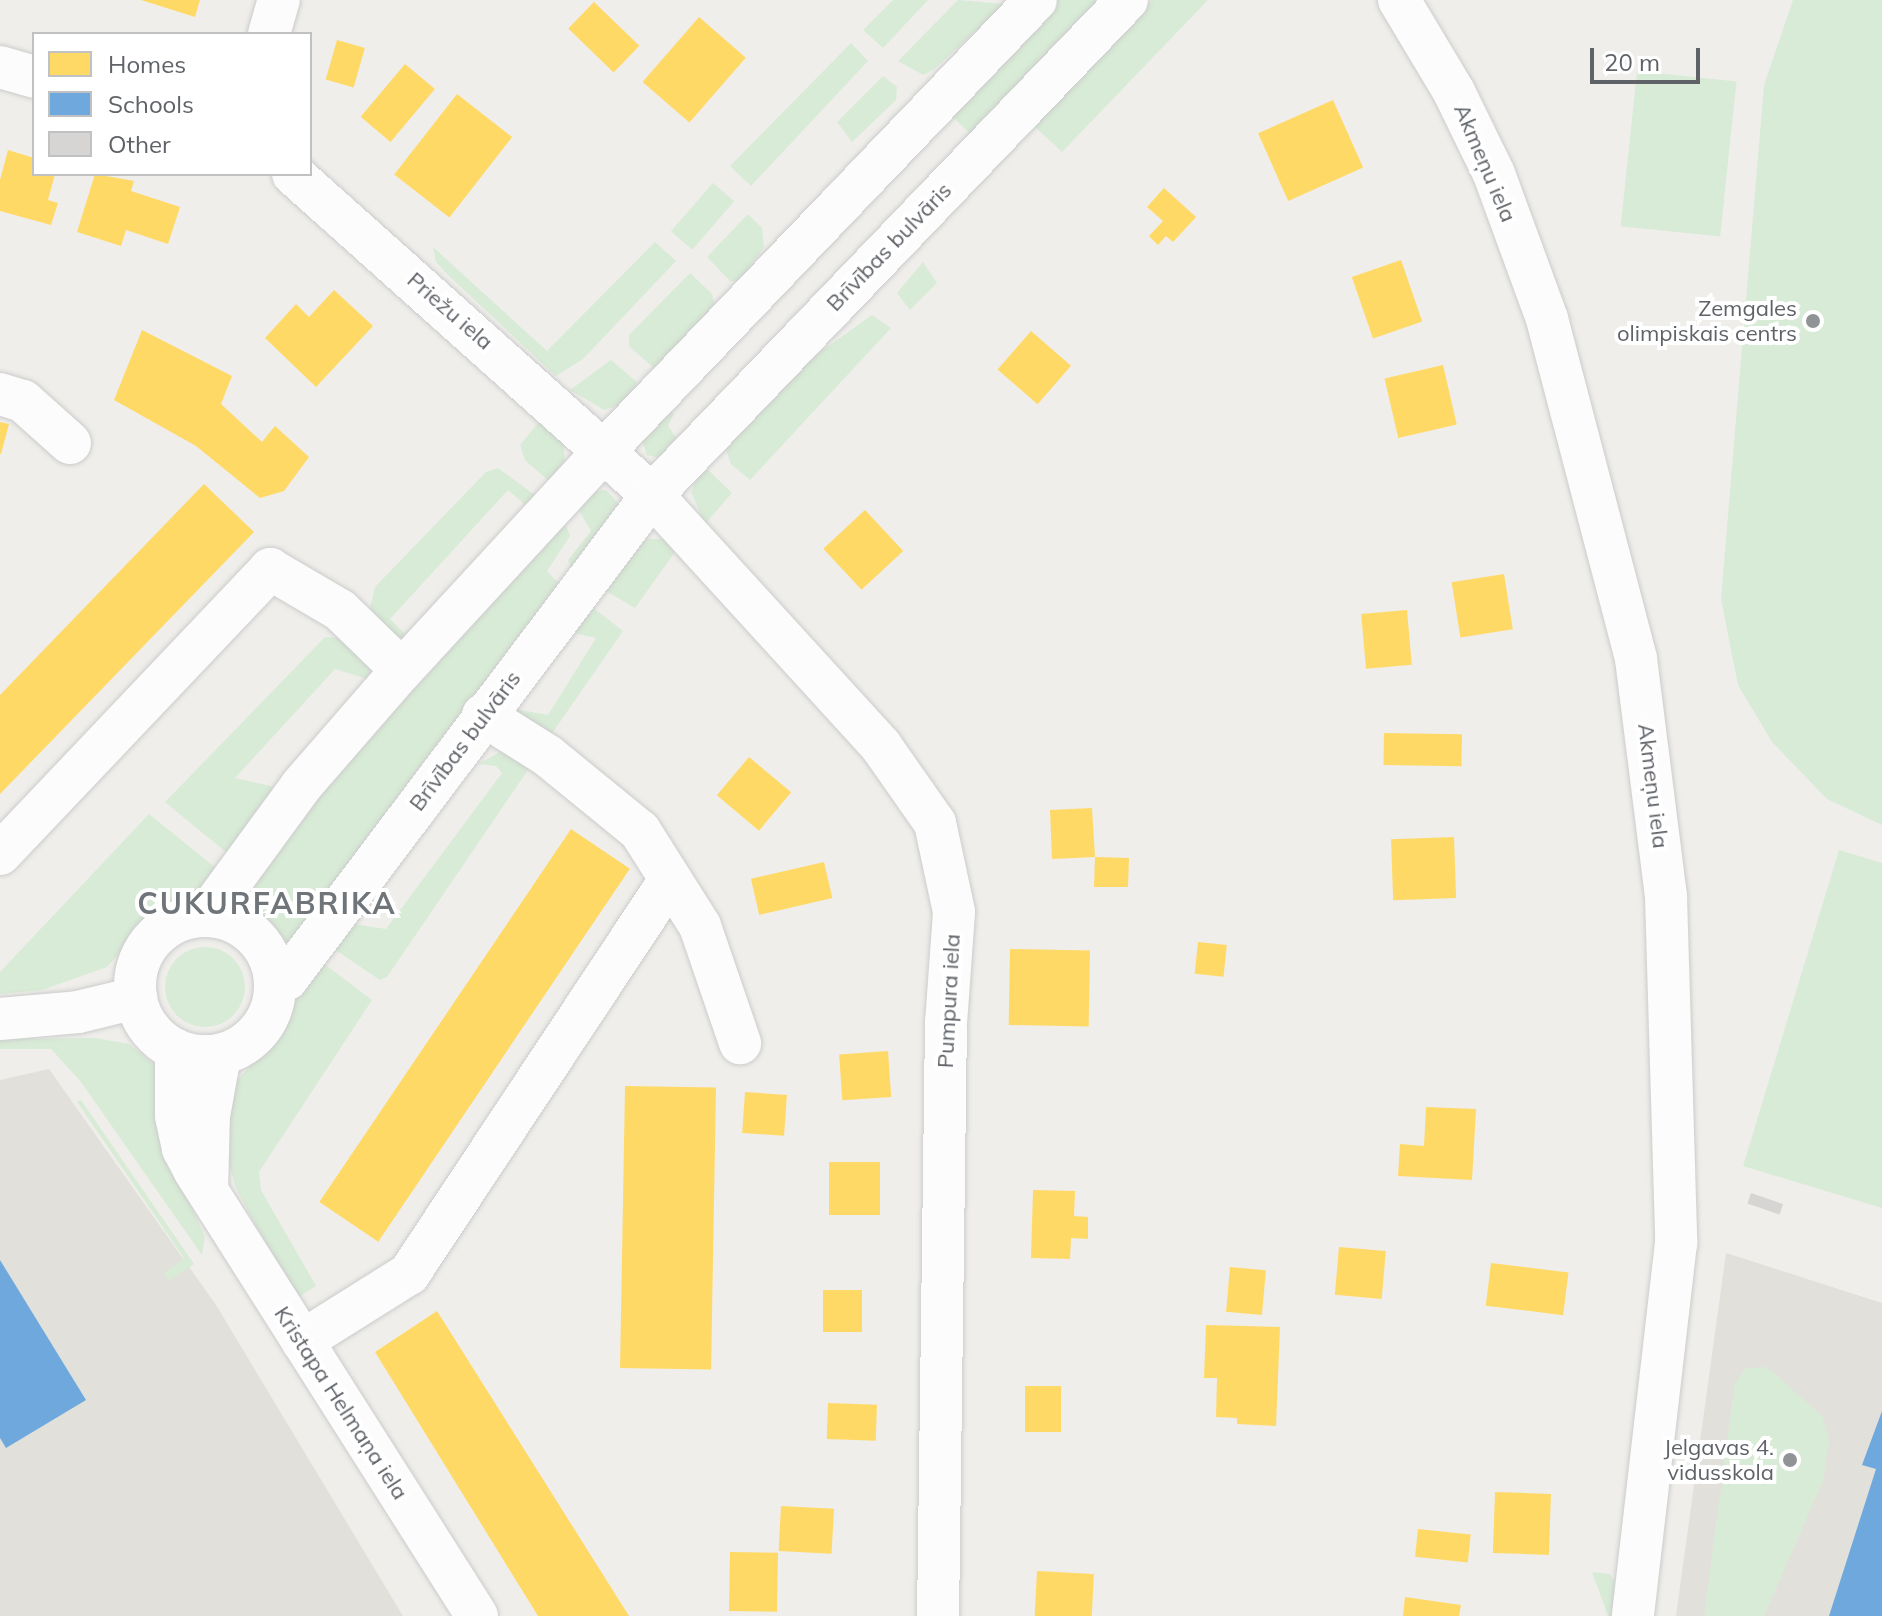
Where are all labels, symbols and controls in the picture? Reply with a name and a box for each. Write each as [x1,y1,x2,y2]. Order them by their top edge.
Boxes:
legend [32,32,312,176]
scale bar [1594,32,1704,82]
text: 20 m [1604,47,1660,77]
text: Homes [108,49,186,79]
text: Schools [108,89,194,119]
street label: Akmeņu iela [1448,100,1522,226]
text: Other [108,129,171,159]
street label: Brīvības bulvāris [821,177,957,317]
street label: Priežu iela [402,267,498,355]
place label: Zemgales olimpiskais centrs [1617,295,1797,346]
marker: Zemgales olimpiskais centrs [1804,312,1822,330]
street label: Brīvības bulvāris [404,666,526,816]
street label: Akmeņu iela [1632,722,1674,850]
district label: CUKURFABRIKA [137,885,397,921]
street label: Pumpura iela [932,933,966,1069]
street label: Kristapa Helmaņa iela [269,1301,413,1505]
place label: Jelgavas 4. vidusskola [1664,1434,1774,1486]
marker: Jelgavas 4. vidusskola [1781,1451,1799,1469]

